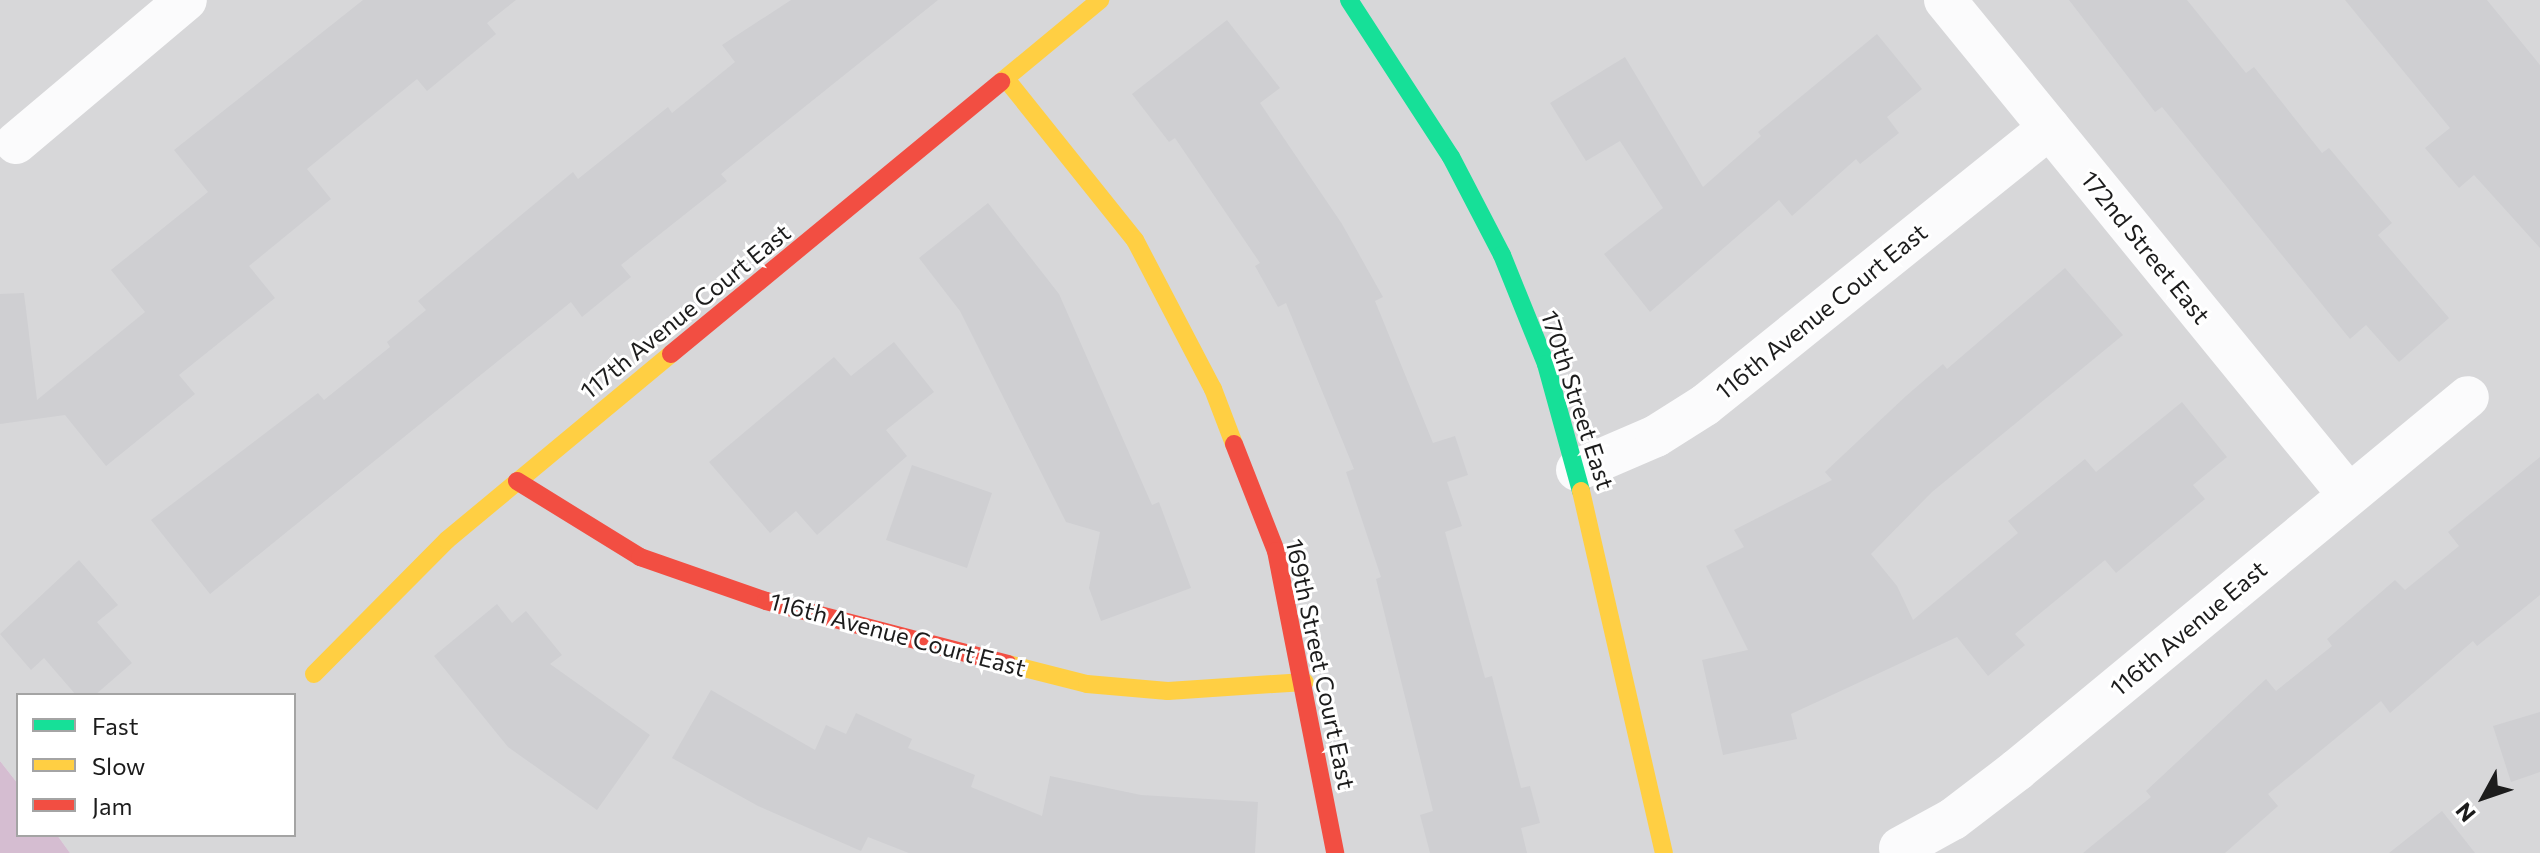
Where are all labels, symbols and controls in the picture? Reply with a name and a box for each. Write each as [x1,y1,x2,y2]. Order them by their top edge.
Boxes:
street label: 172nd Street East [2076,165,2216,329]
street label: 117th Avenue Court East [574,217,796,405]
street label: 116th Avenue Court East [1710,217,1932,405]
street label: 170th Street East [1535,307,1621,493]
street label: 169th Street Court East [1280,536,1362,792]
street label: 116th Avenue East [2104,554,2272,702]
street label: 116th Avenue Court East [767,586,1029,682]
legend [16,693,296,837]
text: Fast [92,711,139,740]
text: Slow [92,751,145,780]
north arrow [2444,757,2524,837]
text: Jam [92,791,132,820]
text: N [2450,798,2481,828]

